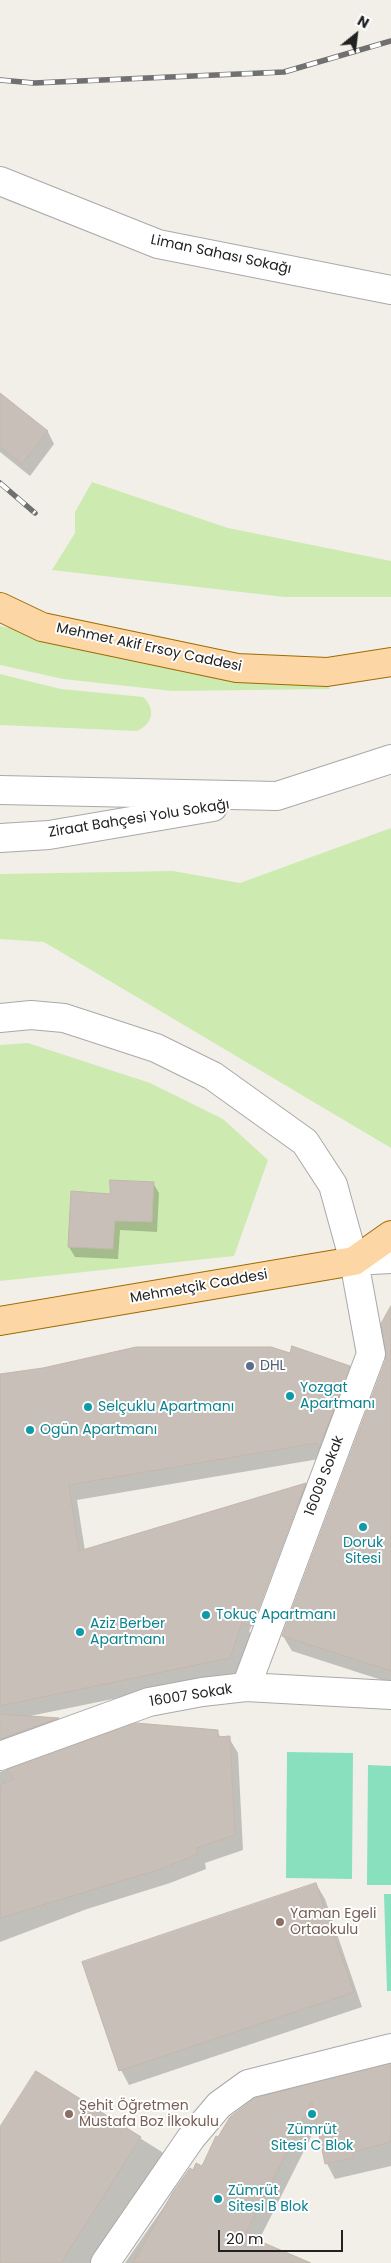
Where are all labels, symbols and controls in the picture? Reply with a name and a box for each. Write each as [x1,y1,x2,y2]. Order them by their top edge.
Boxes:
north arrow [331,10,381,60]
text: N [354,11,373,33]
street label: Liman Sahası Sokağı [149,232,293,278]
street label: Mehmet Akif Ersoy Caddesi [55,620,243,676]
street label: Ziraat Bahçesi Yolu Sokağı [47,796,231,842]
street label: Mehmetçik Caddesi [129,1267,269,1307]
place label: DHL [260,1358,286,1374]
marker: DHL [244,1360,256,1372]
place label: Yozgat Apartmanı [300,1380,375,1412]
marker: Yozgat Apartmanı [284,1390,296,1402]
place label: Selçuklu Apartmanı [98,1399,234,1415]
marker: Selçuklu Apartmanı [82,1401,94,1413]
place label: Ogün Apartmanı [40,1422,157,1438]
marker: Ogün Apartmanı [24,1424,36,1436]
street label: 16009 Sokak [302,1434,348,1518]
marker: Doruk Sitesi [357,1521,369,1533]
place label: Doruk Sitesi [343,1535,383,1568]
place label: Tokuç Apartmanı [216,1607,336,1623]
marker: Tokuç Apartmanı [200,1609,212,1621]
place label: Aziz Berber Apartmanı [90,1616,165,1648]
marker: Aziz Berber Apartmanı [74,1626,86,1638]
street label: 16007 Sokak [149,1681,233,1711]
place label: Yaman Egeli Ortaokulu [290,1906,376,1938]
marker: Yaman Egeli Ortaokulu [274,1916,286,1928]
place label: Şehit Öğretmen Mustafa Boz İlkokulu [79,2098,219,2130]
marker: Şehit Öğretmen Mustafa Boz İlkokulu [63,2108,75,2120]
marker: Zümrüt Sitesi C Blok [306,2108,318,2120]
place label: Zümrüt Sitesi C Blok [271,2122,353,2154]
place label: Zümrüt Sitesi B Blok [228,2183,308,2216]
marker: Zümrüt Sitesi B Blok [212,2193,224,2205]
scale bar [221,2220,346,2252]
text: 20 m [226,2228,264,2249]

